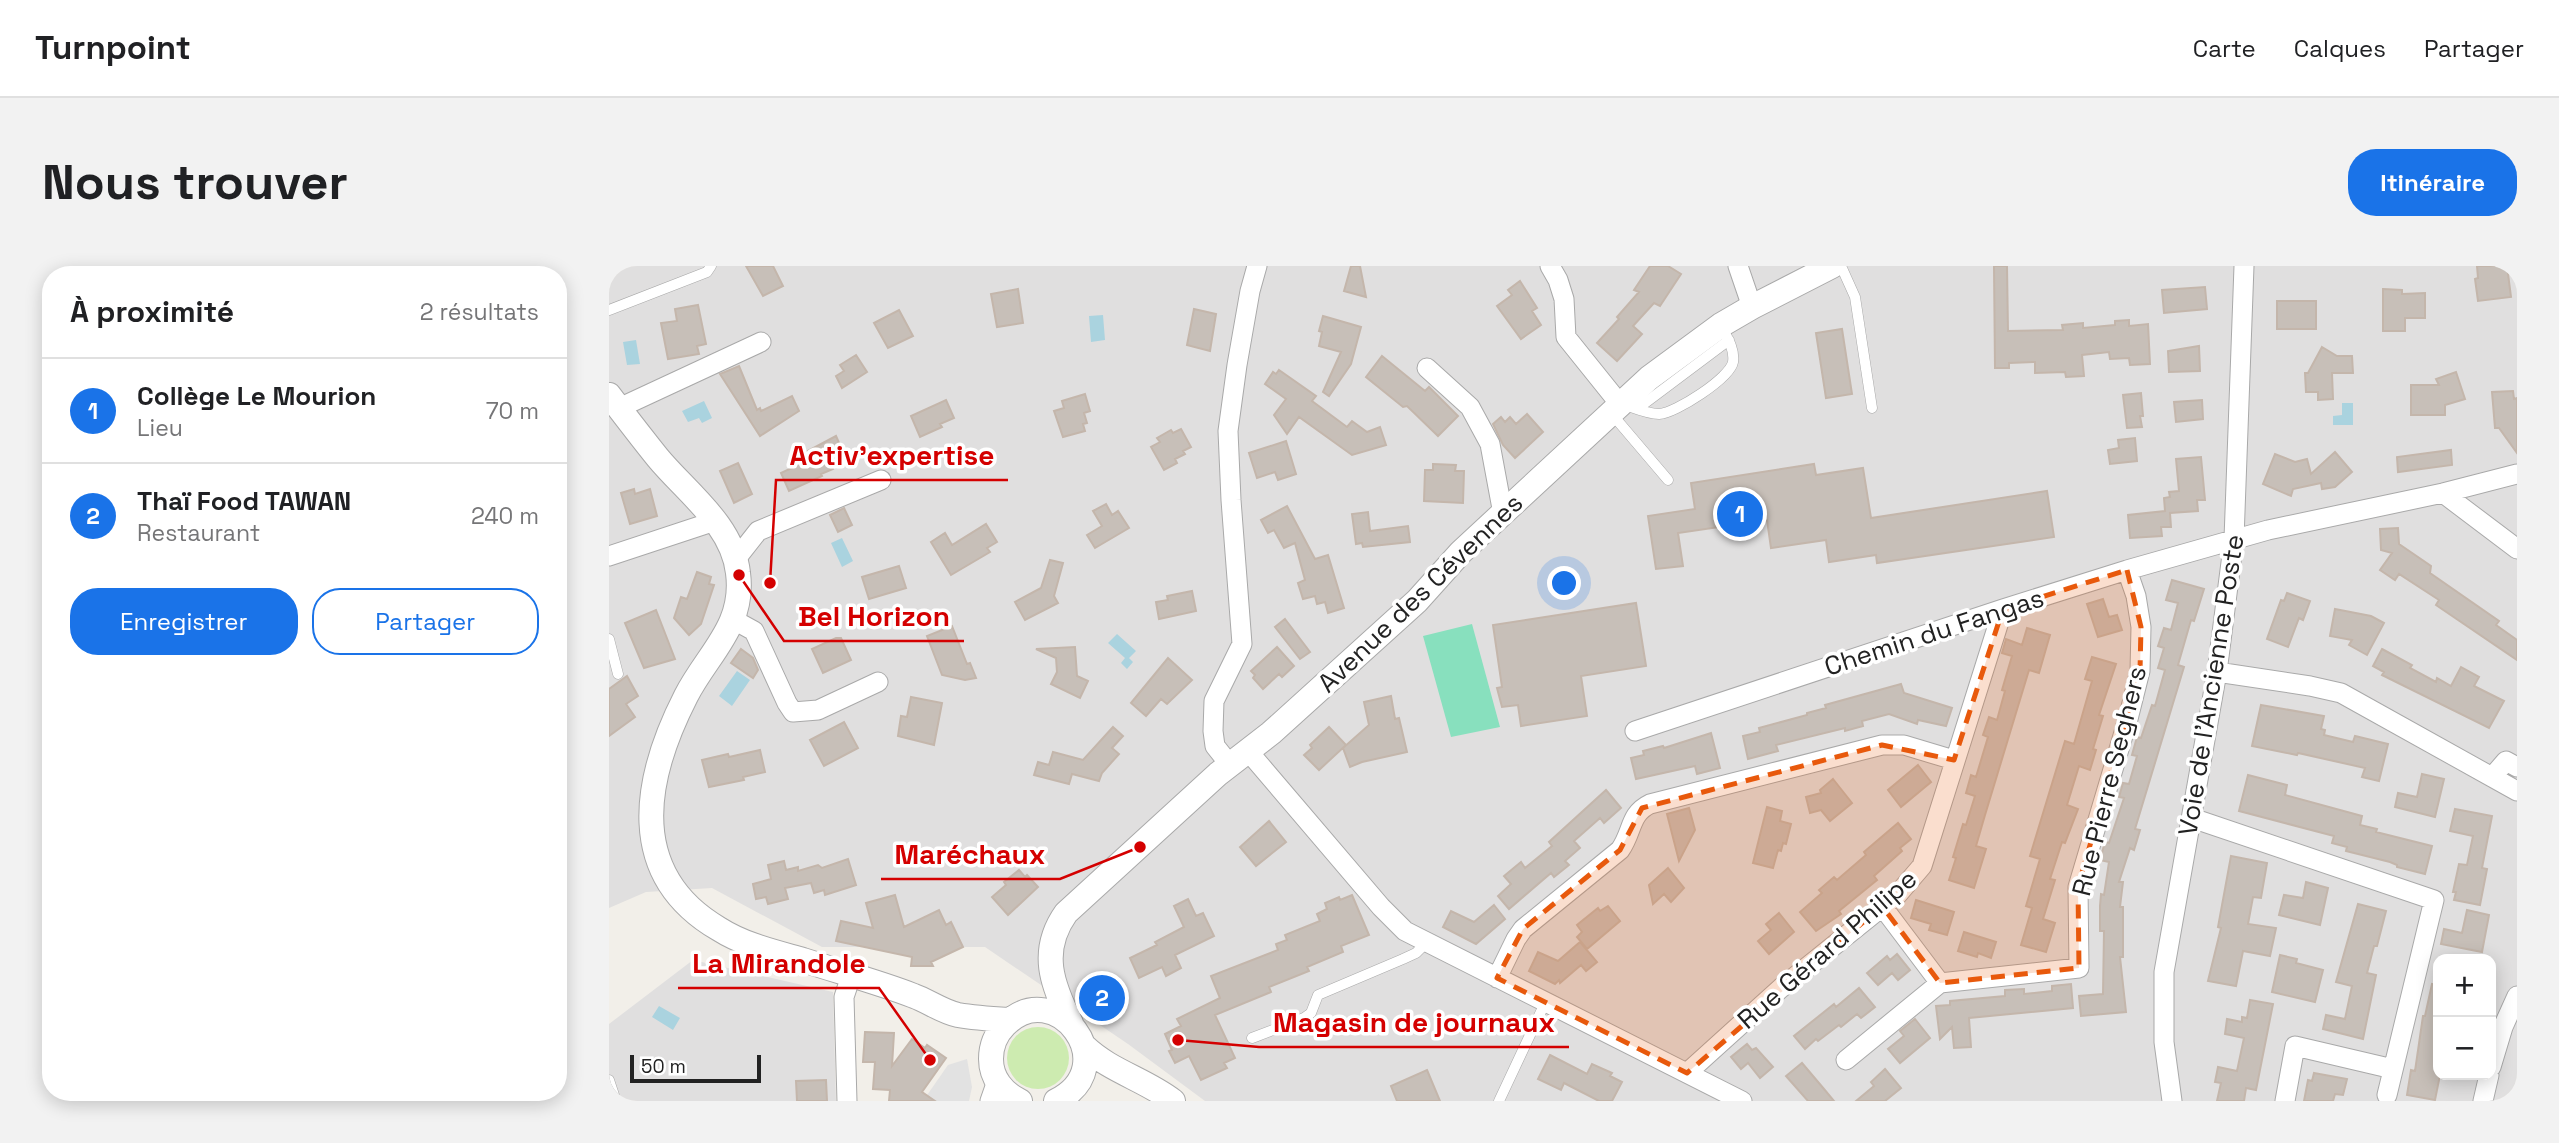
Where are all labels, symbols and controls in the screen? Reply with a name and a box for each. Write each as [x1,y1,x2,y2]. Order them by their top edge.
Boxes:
text: Turnpoint [35,27,191,69]
text: Carte [2193,33,2256,64]
text: Calques [2294,33,2386,64]
text: Partager [2424,33,2524,64]
button: Itinéraire [2348,149,2517,216]
text: Nous trouver [42,151,348,213]
text: À proximité [70,292,234,331]
text: 2 résultats [420,297,539,327]
text: Collège Le Mourion [137,379,376,413]
text: 1 [88,396,98,426]
text: 70 m [486,396,539,426]
text: Lieu [137,413,183,443]
callout: Activ'expertise [776,431,1008,480]
text: Activ'expertise [790,437,994,473]
text: Thaï Food TAWAN [137,484,351,518]
street label: Avenue des Cévennes [1310,486,1530,700]
pin: 1 [1717,488,1763,540]
text: 2 [86,501,100,531]
text: 240 m [471,501,539,531]
text: Restaurant [137,518,260,548]
street label: Voie de l'Ancienne Poste [2170,532,2252,838]
your location [1547,566,1581,600]
street label: Chemin du Fangas [1820,580,2048,684]
button: Enregistrer [70,588,298,655]
button: Partager [312,588,539,655]
callout: Bel Horizon [784,592,964,641]
text: Bel Horizon [798,598,950,634]
street label: Rue Pierre Seghers [2064,663,2154,899]
callout: Maréchaux [881,830,1060,879]
text: Maréchaux [895,836,1045,872]
street label: Rue Gérard Philipe [1730,862,1924,1036]
callout: La Mirandole [678,939,879,988]
text: La Mirandole [692,945,866,981]
map controls [2433,954,2496,1080]
button: + [2433,954,2496,1017]
pin: 2 [1079,972,1125,1024]
callout: Magasin de journaux [1259,998,1569,1047]
text: Magasin de journaux [1273,1004,1555,1040]
button: − [2433,1017,2496,1080]
scale bar [630,1052,761,1084]
text: 50 m [641,1054,686,1079]

